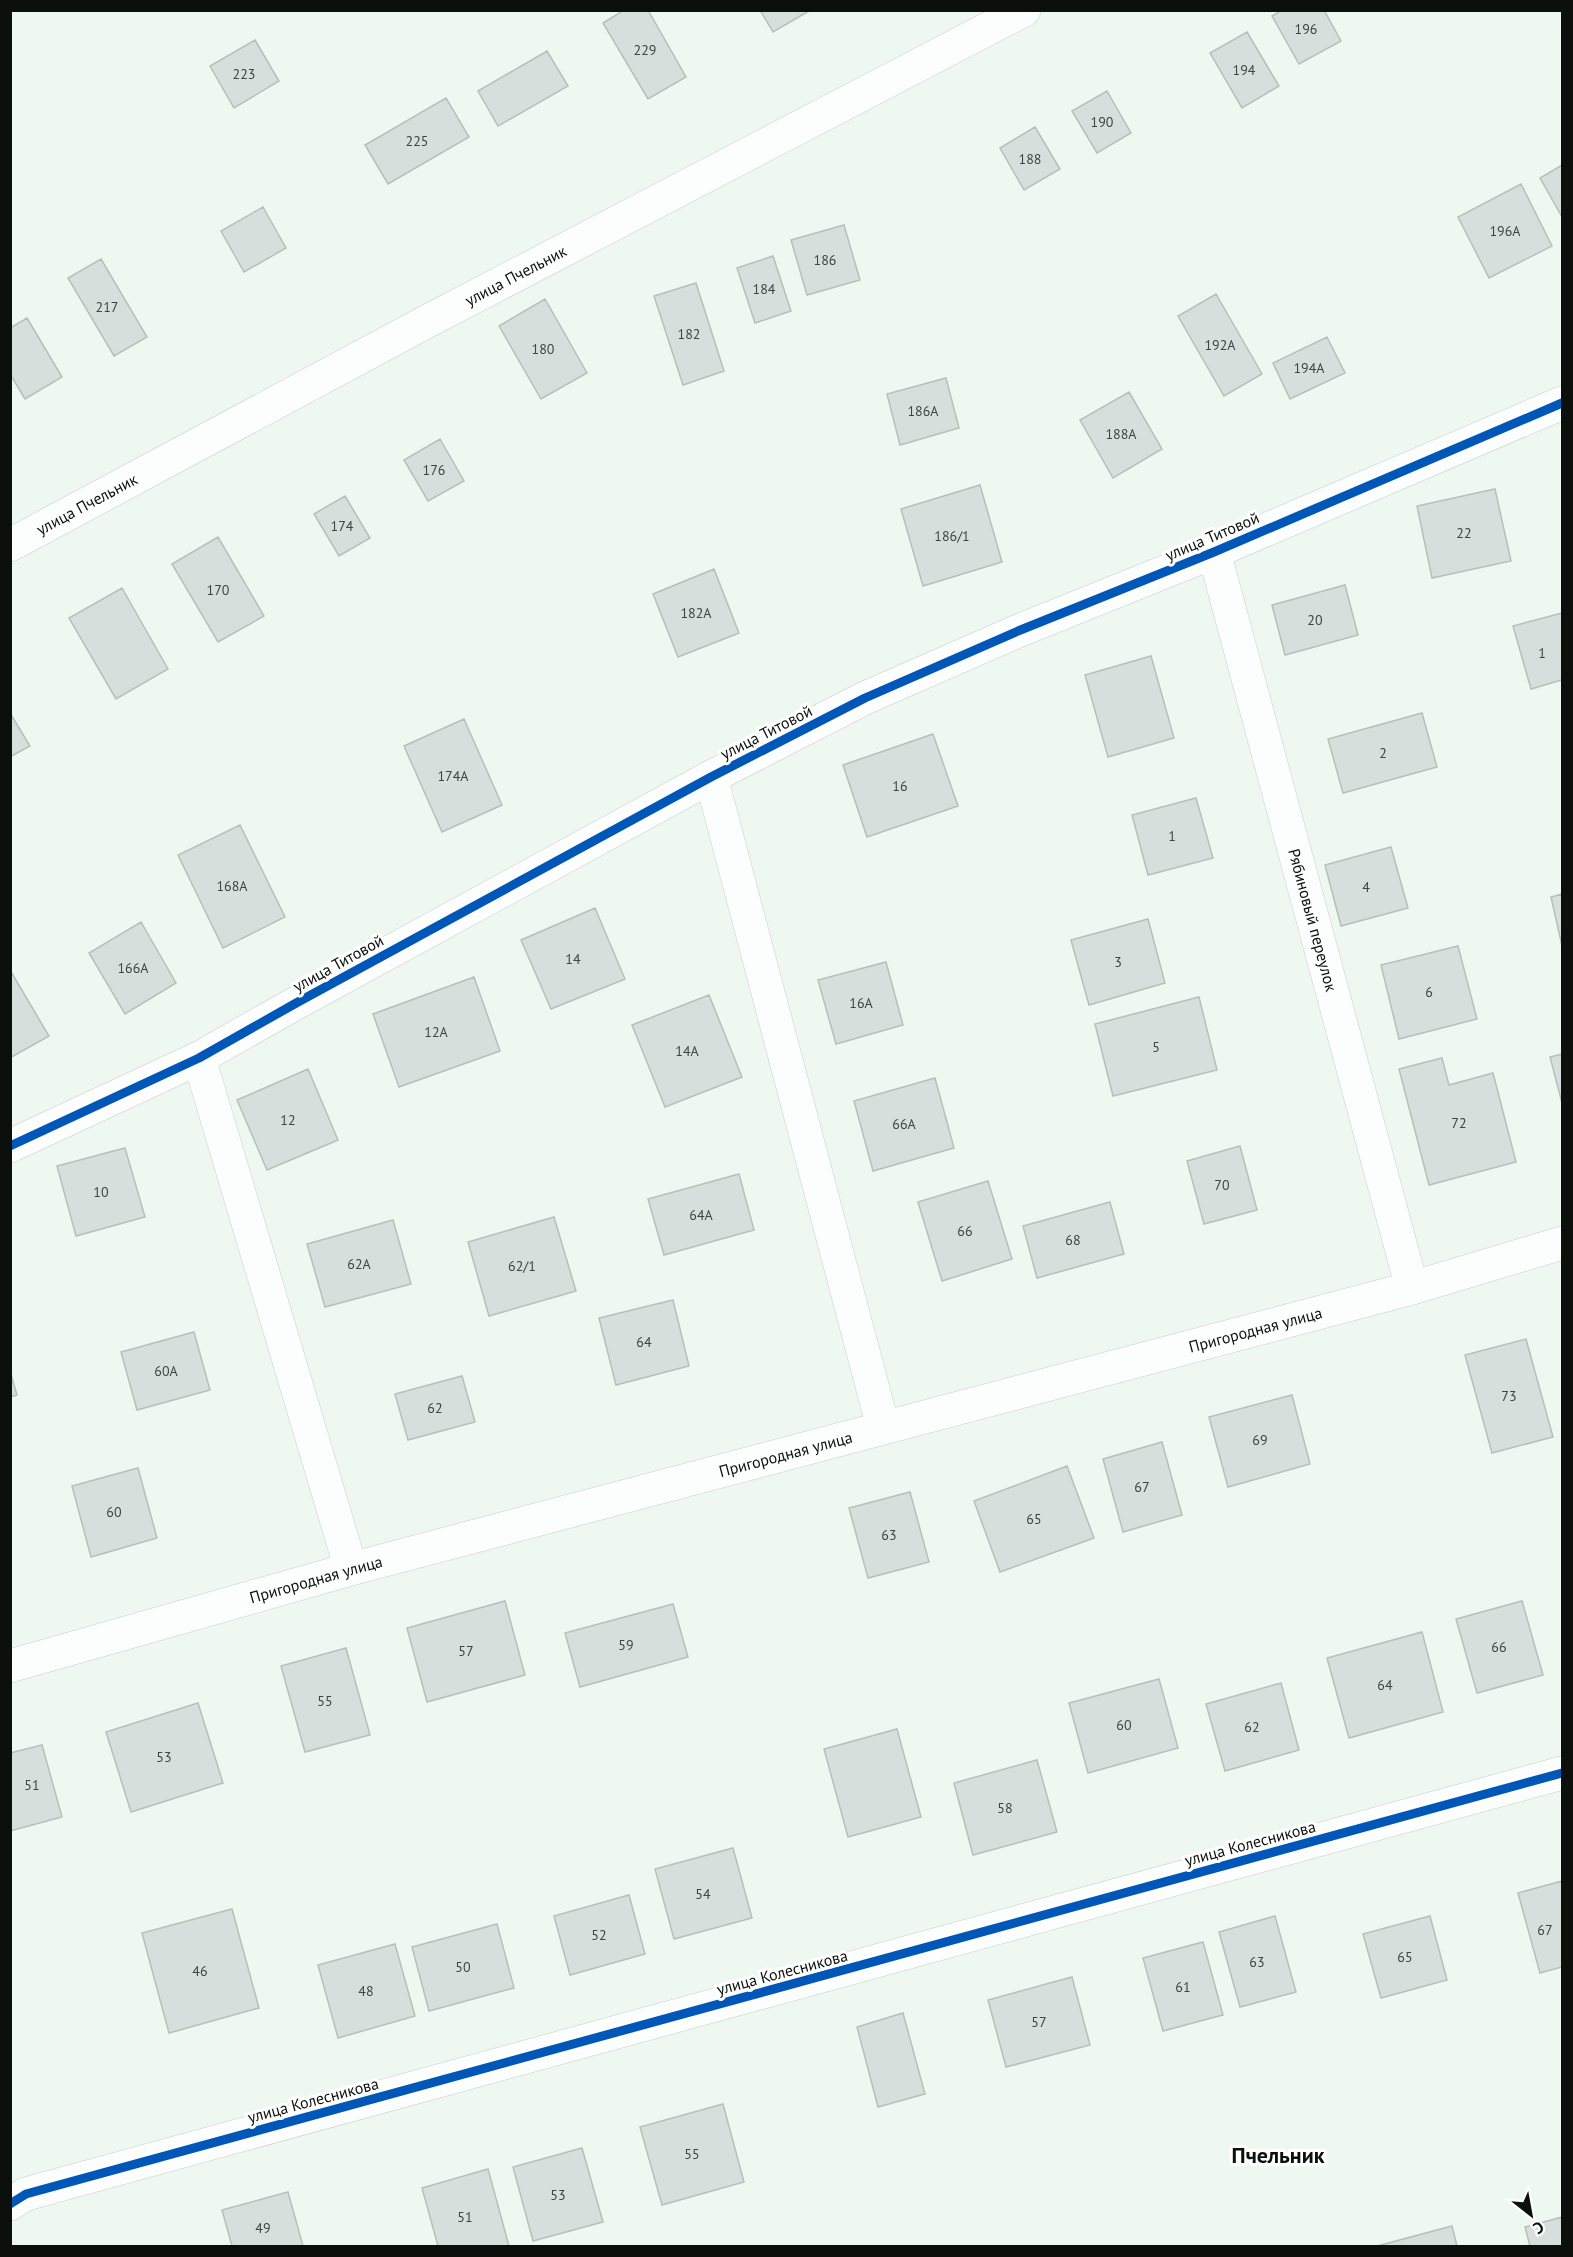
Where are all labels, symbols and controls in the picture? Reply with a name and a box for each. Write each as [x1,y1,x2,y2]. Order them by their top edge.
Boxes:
house number: 196 [1295,20,1317,38]
house number: 229 [634,41,656,59]
house number: 194 [1233,61,1256,79]
house number: 223 [233,65,255,83]
house number: 190 [1091,113,1114,131]
house number: 225 [406,132,428,150]
house number: 188 [1019,150,1041,168]
house number: 196А [1489,222,1521,240]
street label: улица Пчельник [461,240,570,310]
house number: 186 [814,251,836,269]
house number: 184 [753,280,776,298]
house number: 217 [96,298,118,316]
house number: 182 [678,325,700,343]
house number: 192А [1204,336,1236,354]
house number: 180 [532,340,555,358]
house number: 194А [1293,359,1325,377]
house number: 186А [907,402,939,420]
house number: 188А [1105,425,1137,443]
house number: 176 [423,461,445,479]
street label: улица Пчельник [33,469,141,539]
street label: улица Титовой [1162,507,1262,565]
house number: 174 [331,517,354,535]
house number: 22 [1456,524,1472,542]
house number: 186/1 [934,527,970,545]
house number: 170 [207,581,230,599]
house number: 182А [680,604,712,622]
house number: 20 [1307,611,1323,629]
house number: 1 [1538,644,1546,662]
street label: улица Титовой [717,700,815,764]
house number: 2 [1379,744,1387,762]
house number: 174А [437,767,469,785]
house number: 16 [892,777,908,795]
house number: 1 [1168,827,1176,845]
street label: Рябиновый переулок [1284,846,1342,994]
house number: 168А [216,877,248,895]
house number: 4 [1362,878,1370,896]
street label: улица Титовой [289,930,387,996]
house number: 14 [565,950,581,968]
house number: 3 [1114,953,1122,971]
house number: 166А [117,959,149,977]
house number: 6 [1425,983,1433,1001]
house number: 16А [849,994,874,1012]
house number: 12А [424,1023,449,1041]
house number: 5 [1152,1038,1160,1056]
house number: 14А [675,1042,700,1060]
house number: 12 [280,1111,296,1129]
house number: 72 [1451,1114,1467,1132]
house number: 66А [892,1115,917,1133]
house number: 70 [1214,1176,1230,1194]
house number: 10 [93,1183,109,1201]
house number: 64А [689,1206,714,1224]
house number: 66 [957,1222,973,1240]
house number: 68 [1065,1231,1081,1249]
house number: 62А [347,1255,372,1273]
house number: 62/1 [508,1257,536,1275]
street label: Пригородная улица [1186,1302,1324,1357]
house number: 64 [636,1333,652,1351]
house number: 60А [154,1362,179,1380]
house number: 73 [1501,1387,1517,1405]
house number: 62 [427,1399,443,1417]
street label: Пригородная улица [717,1427,854,1481]
house number: 69 [1252,1431,1268,1449]
house number: 67 [1134,1478,1150,1496]
house number: 60 [106,1503,122,1521]
house number: 65 [1026,1510,1042,1528]
house number: 63 [881,1526,897,1544]
street label: Пригородная улица [247,1551,385,1607]
house number: 59 [618,1636,634,1654]
house number: 66 [1491,1638,1507,1656]
house number: 57 [458,1642,474,1660]
house number: 64 [1377,1676,1393,1694]
house number: 55 [317,1692,333,1710]
house number: 60 [1116,1716,1132,1734]
house number: 62 [1244,1718,1260,1736]
house number: 53 [156,1748,172,1766]
house number: 51 [24,1776,40,1794]
house number: 58 [997,1799,1013,1817]
street label: улица Колесникова [1182,1816,1318,1870]
house number: 54 [695,1885,711,1903]
house number: 67 [1537,1921,1553,1939]
house number: 52 [591,1926,607,1944]
street label: улица Колесникова [714,1945,850,1999]
house number: 65 [1397,1948,1413,1966]
house number: 63 [1249,1953,1265,1971]
house number: 50 [455,1958,471,1976]
house number: 46 [192,1962,208,1980]
house number: 61 [1175,1978,1191,1996]
house number: 48 [358,1982,374,2000]
house number: 57 [1031,2013,1047,2031]
street label: улица Колесникова [245,2073,381,2127]
district label: Пчельник [1232,2141,1325,2169]
house number: 55 [684,2145,700,2163]
north arrow [1501,2185,1561,2245]
house number: 53 [550,2186,566,2204]
house number: 51 [457,2208,473,2226]
text: С [1530,2217,1548,2239]
house number: 49 [255,2219,271,2237]

